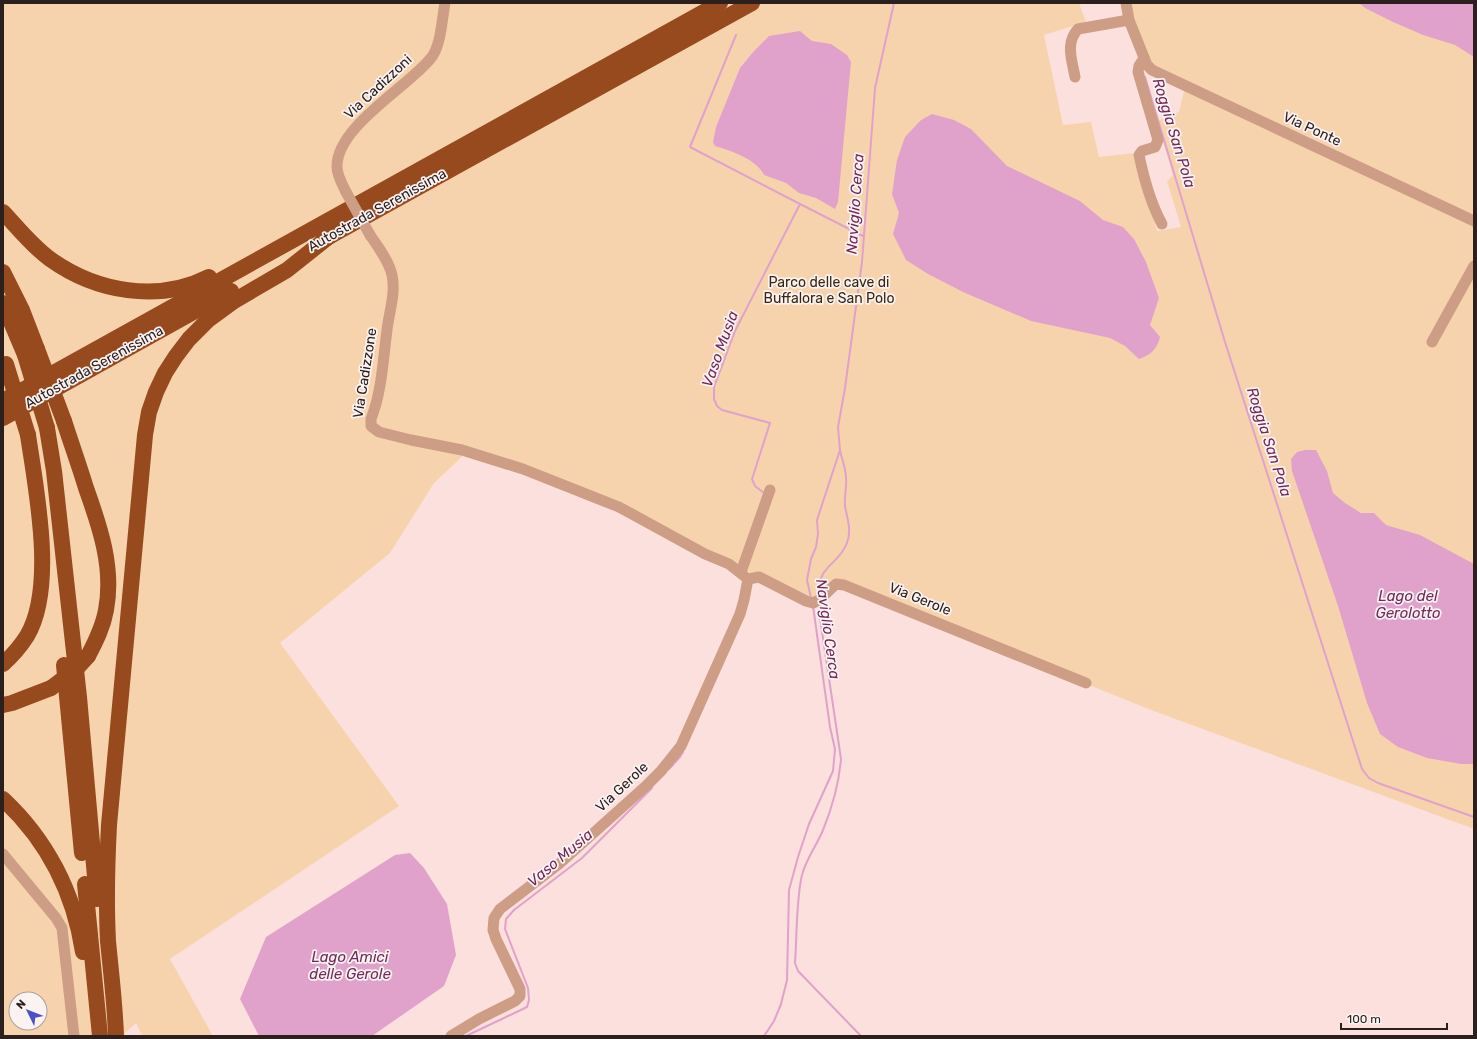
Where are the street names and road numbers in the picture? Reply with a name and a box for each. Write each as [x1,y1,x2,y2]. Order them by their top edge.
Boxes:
street label: Via Cadizzoni [341,51,415,123]
street label: Via Ponte [1280,108,1344,150]
street label: Autostrada Serenissima [305,165,449,255]
street label: Autostrada Serenissima [22,322,166,412]
street label: Via Cadizzone [349,327,381,419]
street label: Via Gerole [886,579,954,619]
street label: Via Gerole [592,758,652,816]

